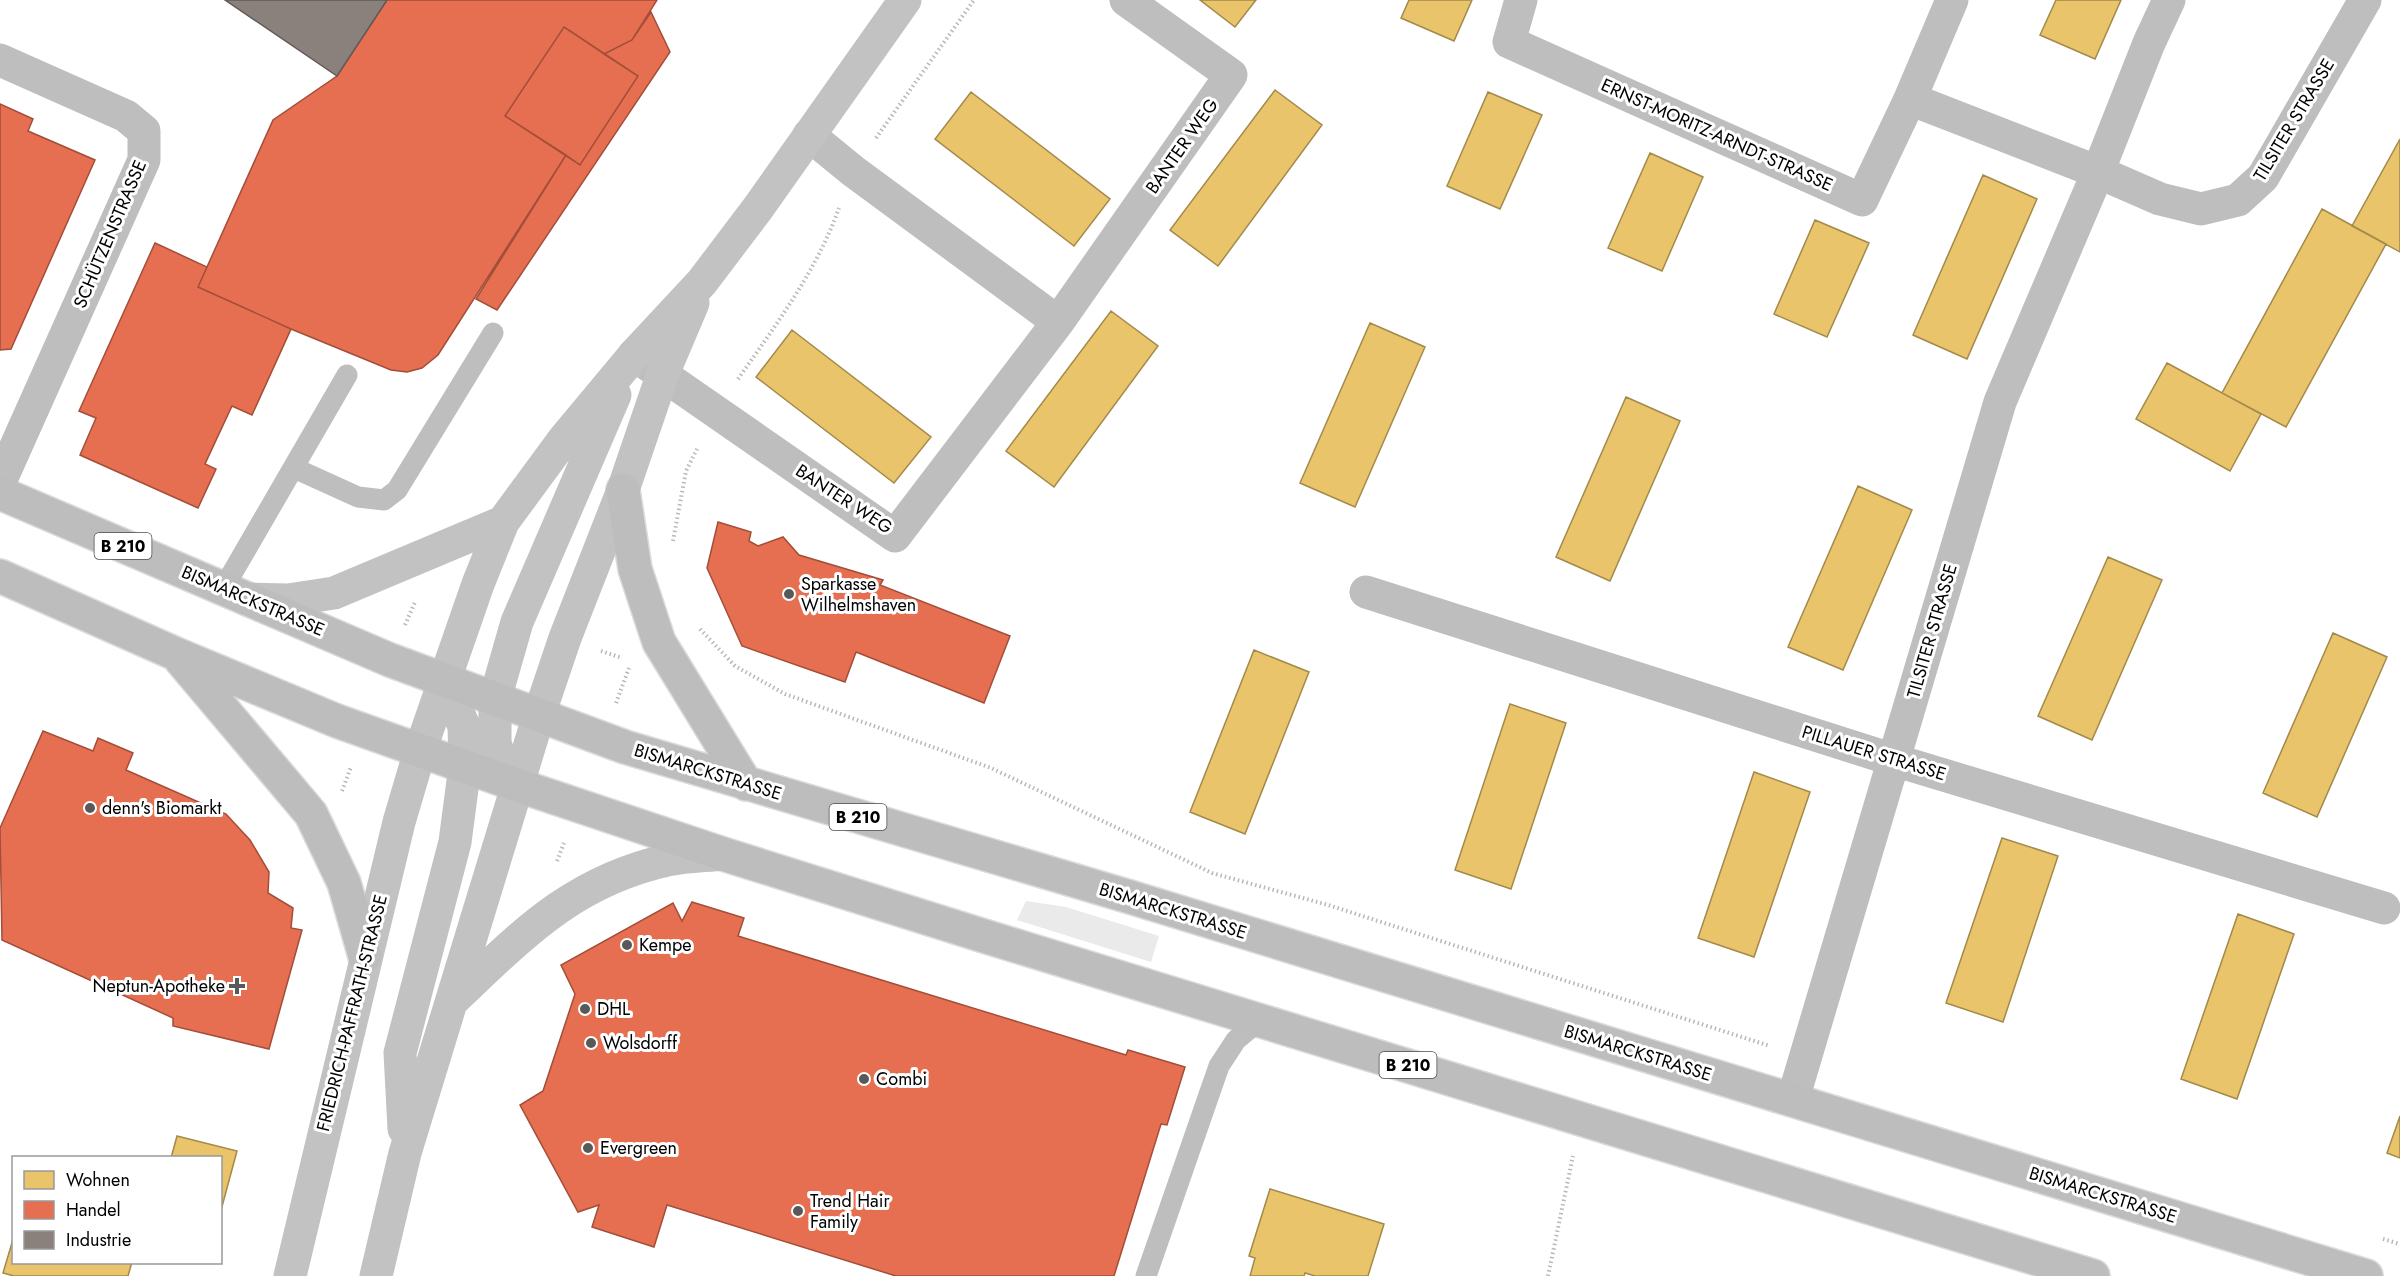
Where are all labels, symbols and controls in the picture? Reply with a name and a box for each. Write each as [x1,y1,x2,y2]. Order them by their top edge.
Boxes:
street label: TILSITER STRASSE [2247,54,2341,186]
street label: ERNST-MORITZ-ARNDT-STRASSE [1597,72,1837,198]
street label: BANTER WEG [1140,93,1225,199]
street label: SCHÜTZENSTRASSE [67,156,153,312]
street label: BANTER WEG [790,458,898,540]
road number: B 210 [94,533,152,559]
street label: BISMARCKSTRASSE [177,559,329,643]
street label: TILSITER STRASSE [1900,561,1964,701]
place label: Sparkasse Wilhelmshaven [801,571,916,618]
marker: Sparkasse Wilhelmshaven [782,587,796,601]
street label: PILLAUER STRASSE [1799,719,1949,787]
street label: BISMARCKSTRASSE [631,737,785,807]
place label: denn's Biomarkt [102,795,222,821]
marker: denn's Biomarkt [83,801,97,815]
road number: B 210 [830,804,886,830]
street label: BISMARCKSTRASSE [1096,876,1250,946]
street label: FRIEDRICH-PAFFRATH-STRASSE [310,892,394,1134]
place label: Kempe [639,932,691,958]
marker: Kempe [620,938,634,952]
place label: Neptun-Apotheke [93,973,225,999]
marker: Neptun-Apotheke [230,979,244,993]
place label: DHL [597,996,630,1022]
marker: DHL [578,1002,592,1016]
street label: BISMARCKSTRASSE [1561,1018,1715,1088]
place label: Wolsdorff [603,1030,678,1056]
marker: Wolsdorff [584,1036,598,1050]
road number: B 210 [1380,1052,1436,1078]
place label: Combi [876,1066,927,1092]
marker: Combi [857,1072,871,1086]
place label: Evergreen [600,1135,677,1161]
marker: Evergreen [581,1141,595,1155]
legend [12,1156,222,1264]
street label: BISMARCKSTRASSE [2026,1160,2180,1230]
text: Wohnen [66,1167,130,1193]
place label: Trend Hair Family [810,1188,890,1235]
text: Handel [66,1197,121,1223]
marker: Trend Hair Family [791,1204,805,1218]
text: Industrie [66,1227,131,1253]

